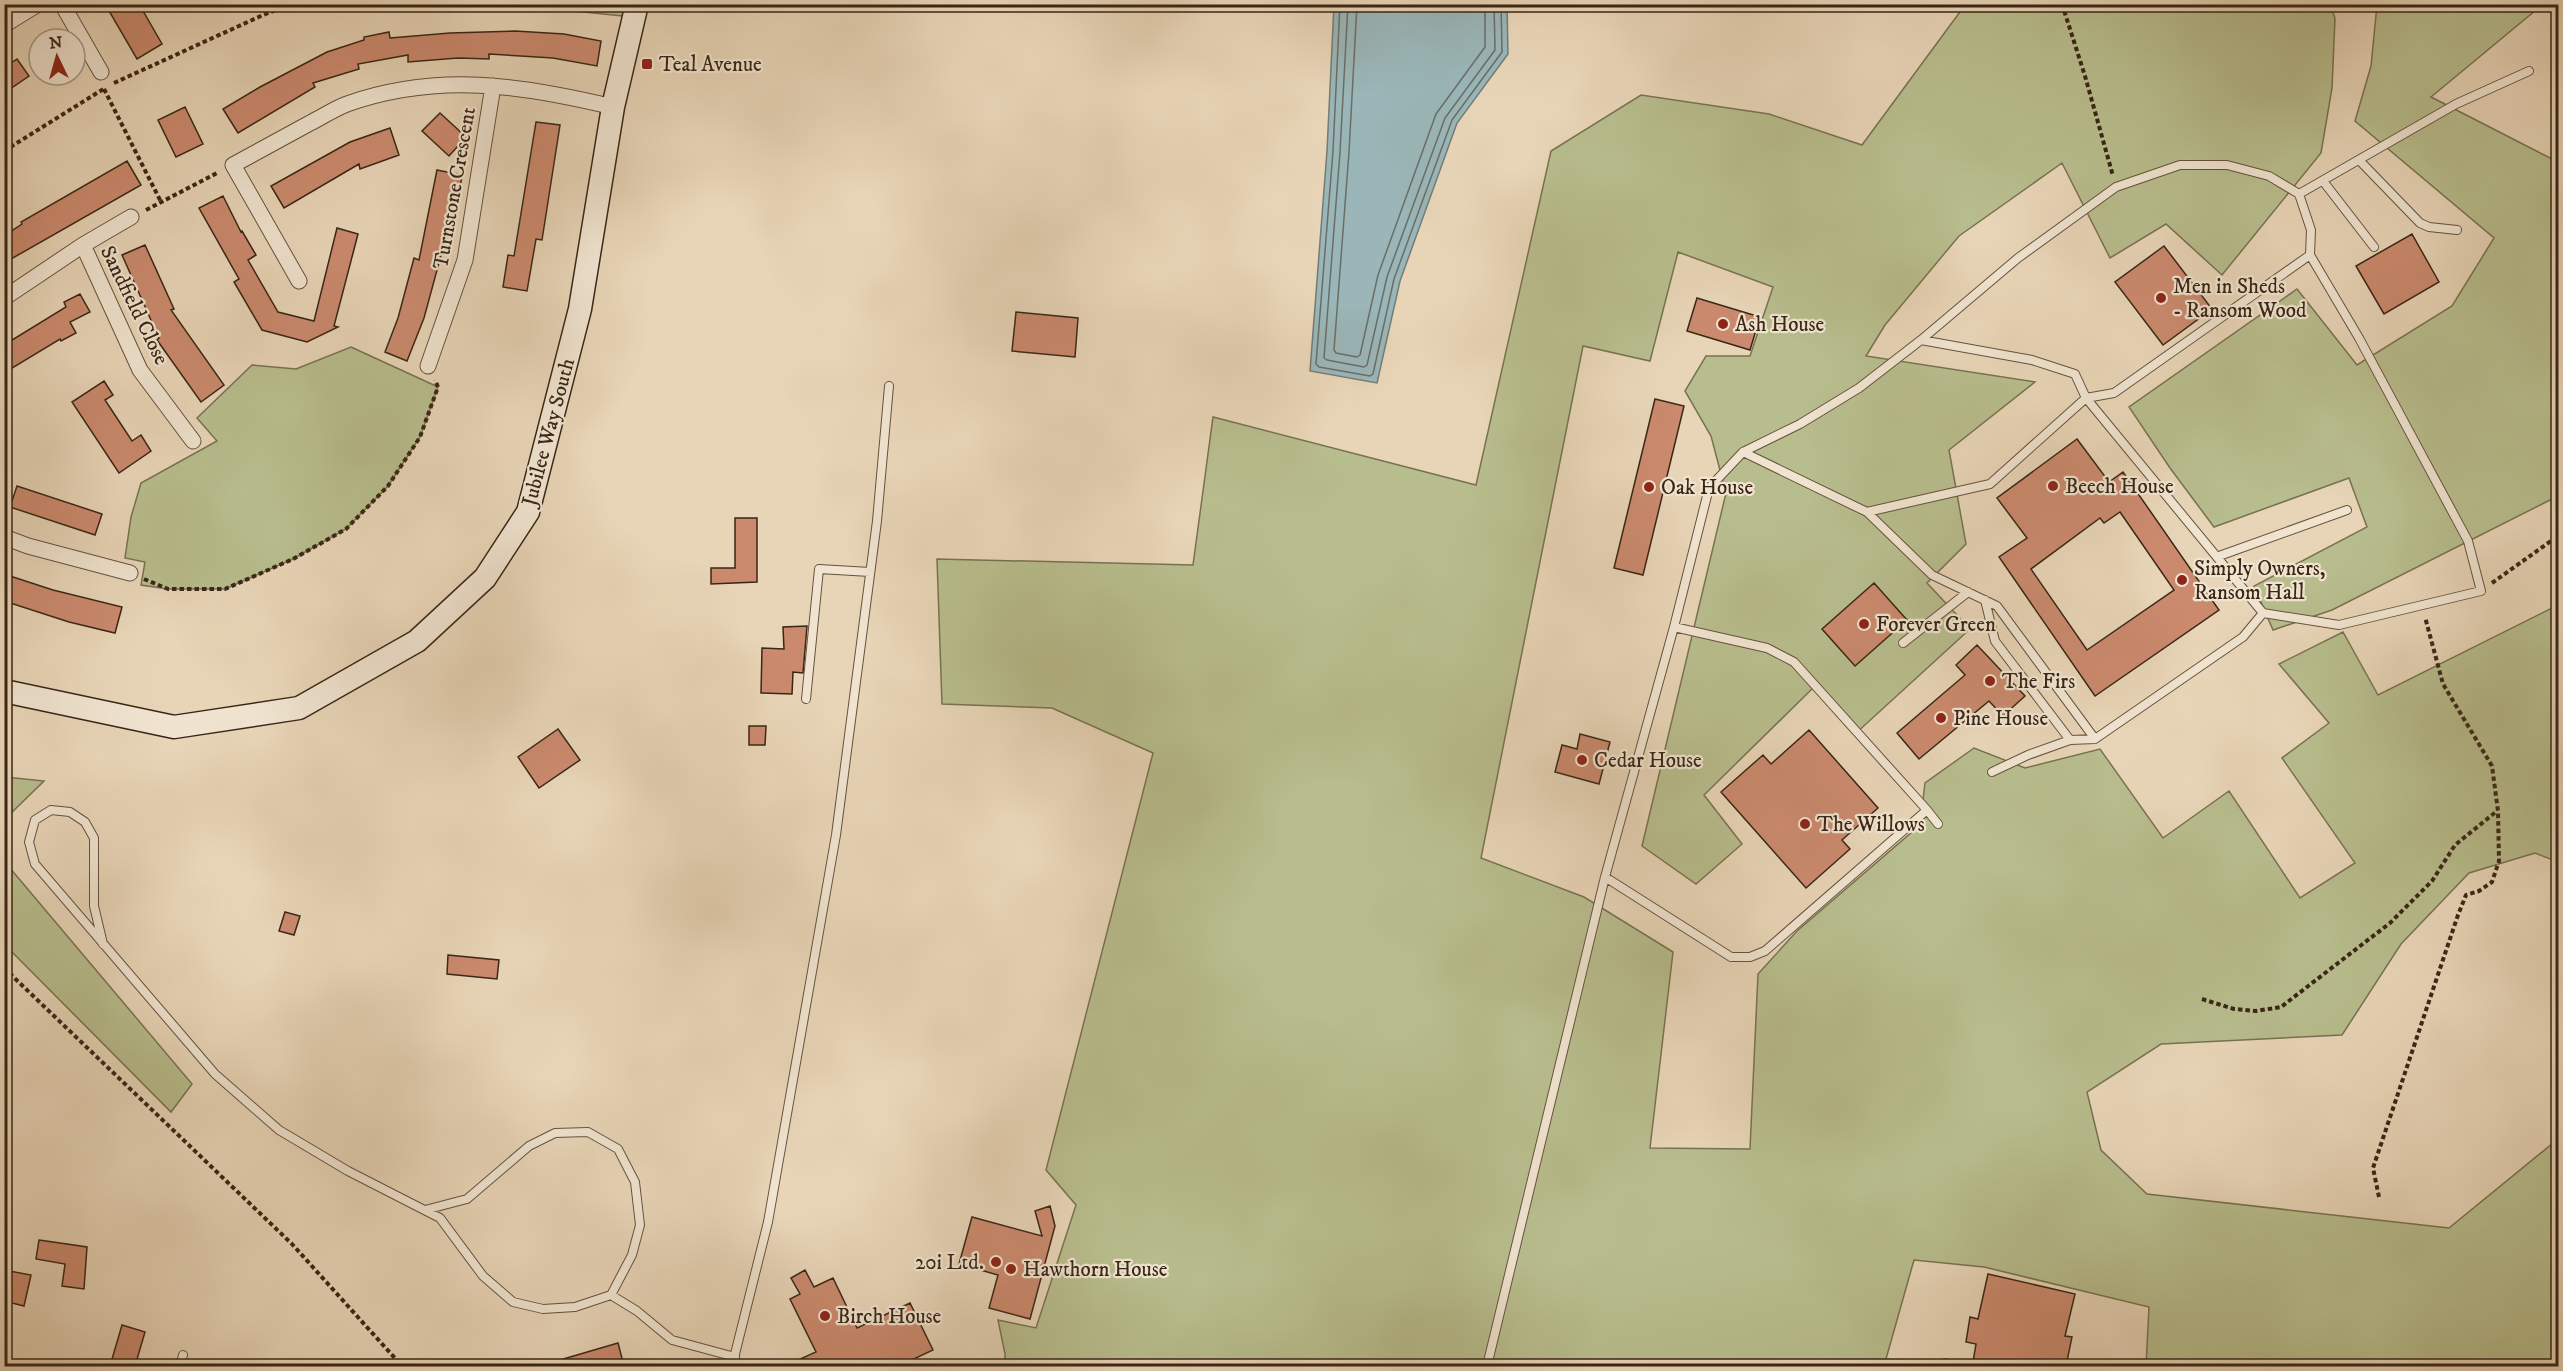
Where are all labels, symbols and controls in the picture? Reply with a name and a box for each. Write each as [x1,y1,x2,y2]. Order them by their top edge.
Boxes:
north arrow [27,27,87,87]
text: N [48,33,63,54]
place label: Teal Avenue [659,52,762,78]
marker: Teal Avenue [640,57,654,71]
street label: Turnstone Crescent [428,105,482,271]
street label: Sandfield Close [94,242,174,370]
place label: Men in Sheds - Ransom Wood [2173,274,2307,324]
marker: Men in Sheds - Ransom Wood [2154,291,2168,305]
place label: Ash House [1735,312,1825,338]
marker: Ash House [1716,317,1730,331]
street label: Jubilee Way South [516,356,581,511]
place label: Beech House [2065,474,2174,500]
place label: Oak House [1661,475,1753,501]
marker: Beech House [2046,479,2060,493]
marker: Oak House [1642,480,1656,494]
place label: Simply Owners, Ransom Hall [2194,556,2326,606]
marker: Simply Owners, Ransom Hall [2175,573,2189,587]
place label: Forever Green [1876,612,1996,638]
marker: Forever Green [1857,617,1871,631]
place label: The Firs [2002,669,2075,695]
marker: The Firs [1983,674,1997,688]
place label: Pine House [1953,706,2048,732]
marker: Pine House [1934,711,1948,725]
place label: Cedar House [1594,748,1702,774]
marker: Cedar House [1575,753,1589,767]
place label: The Willows [1817,812,1925,838]
marker: The Willows [1798,817,1812,831]
place label: 20i Ltd. [915,1250,984,1276]
marker: 20i Ltd. [989,1255,1003,1269]
place label: Hawthorn House [1023,1257,1168,1283]
marker: Hawthorn House [1004,1262,1018,1276]
place label: Birch House [837,1304,942,1330]
marker: Birch House [818,1309,832,1323]

